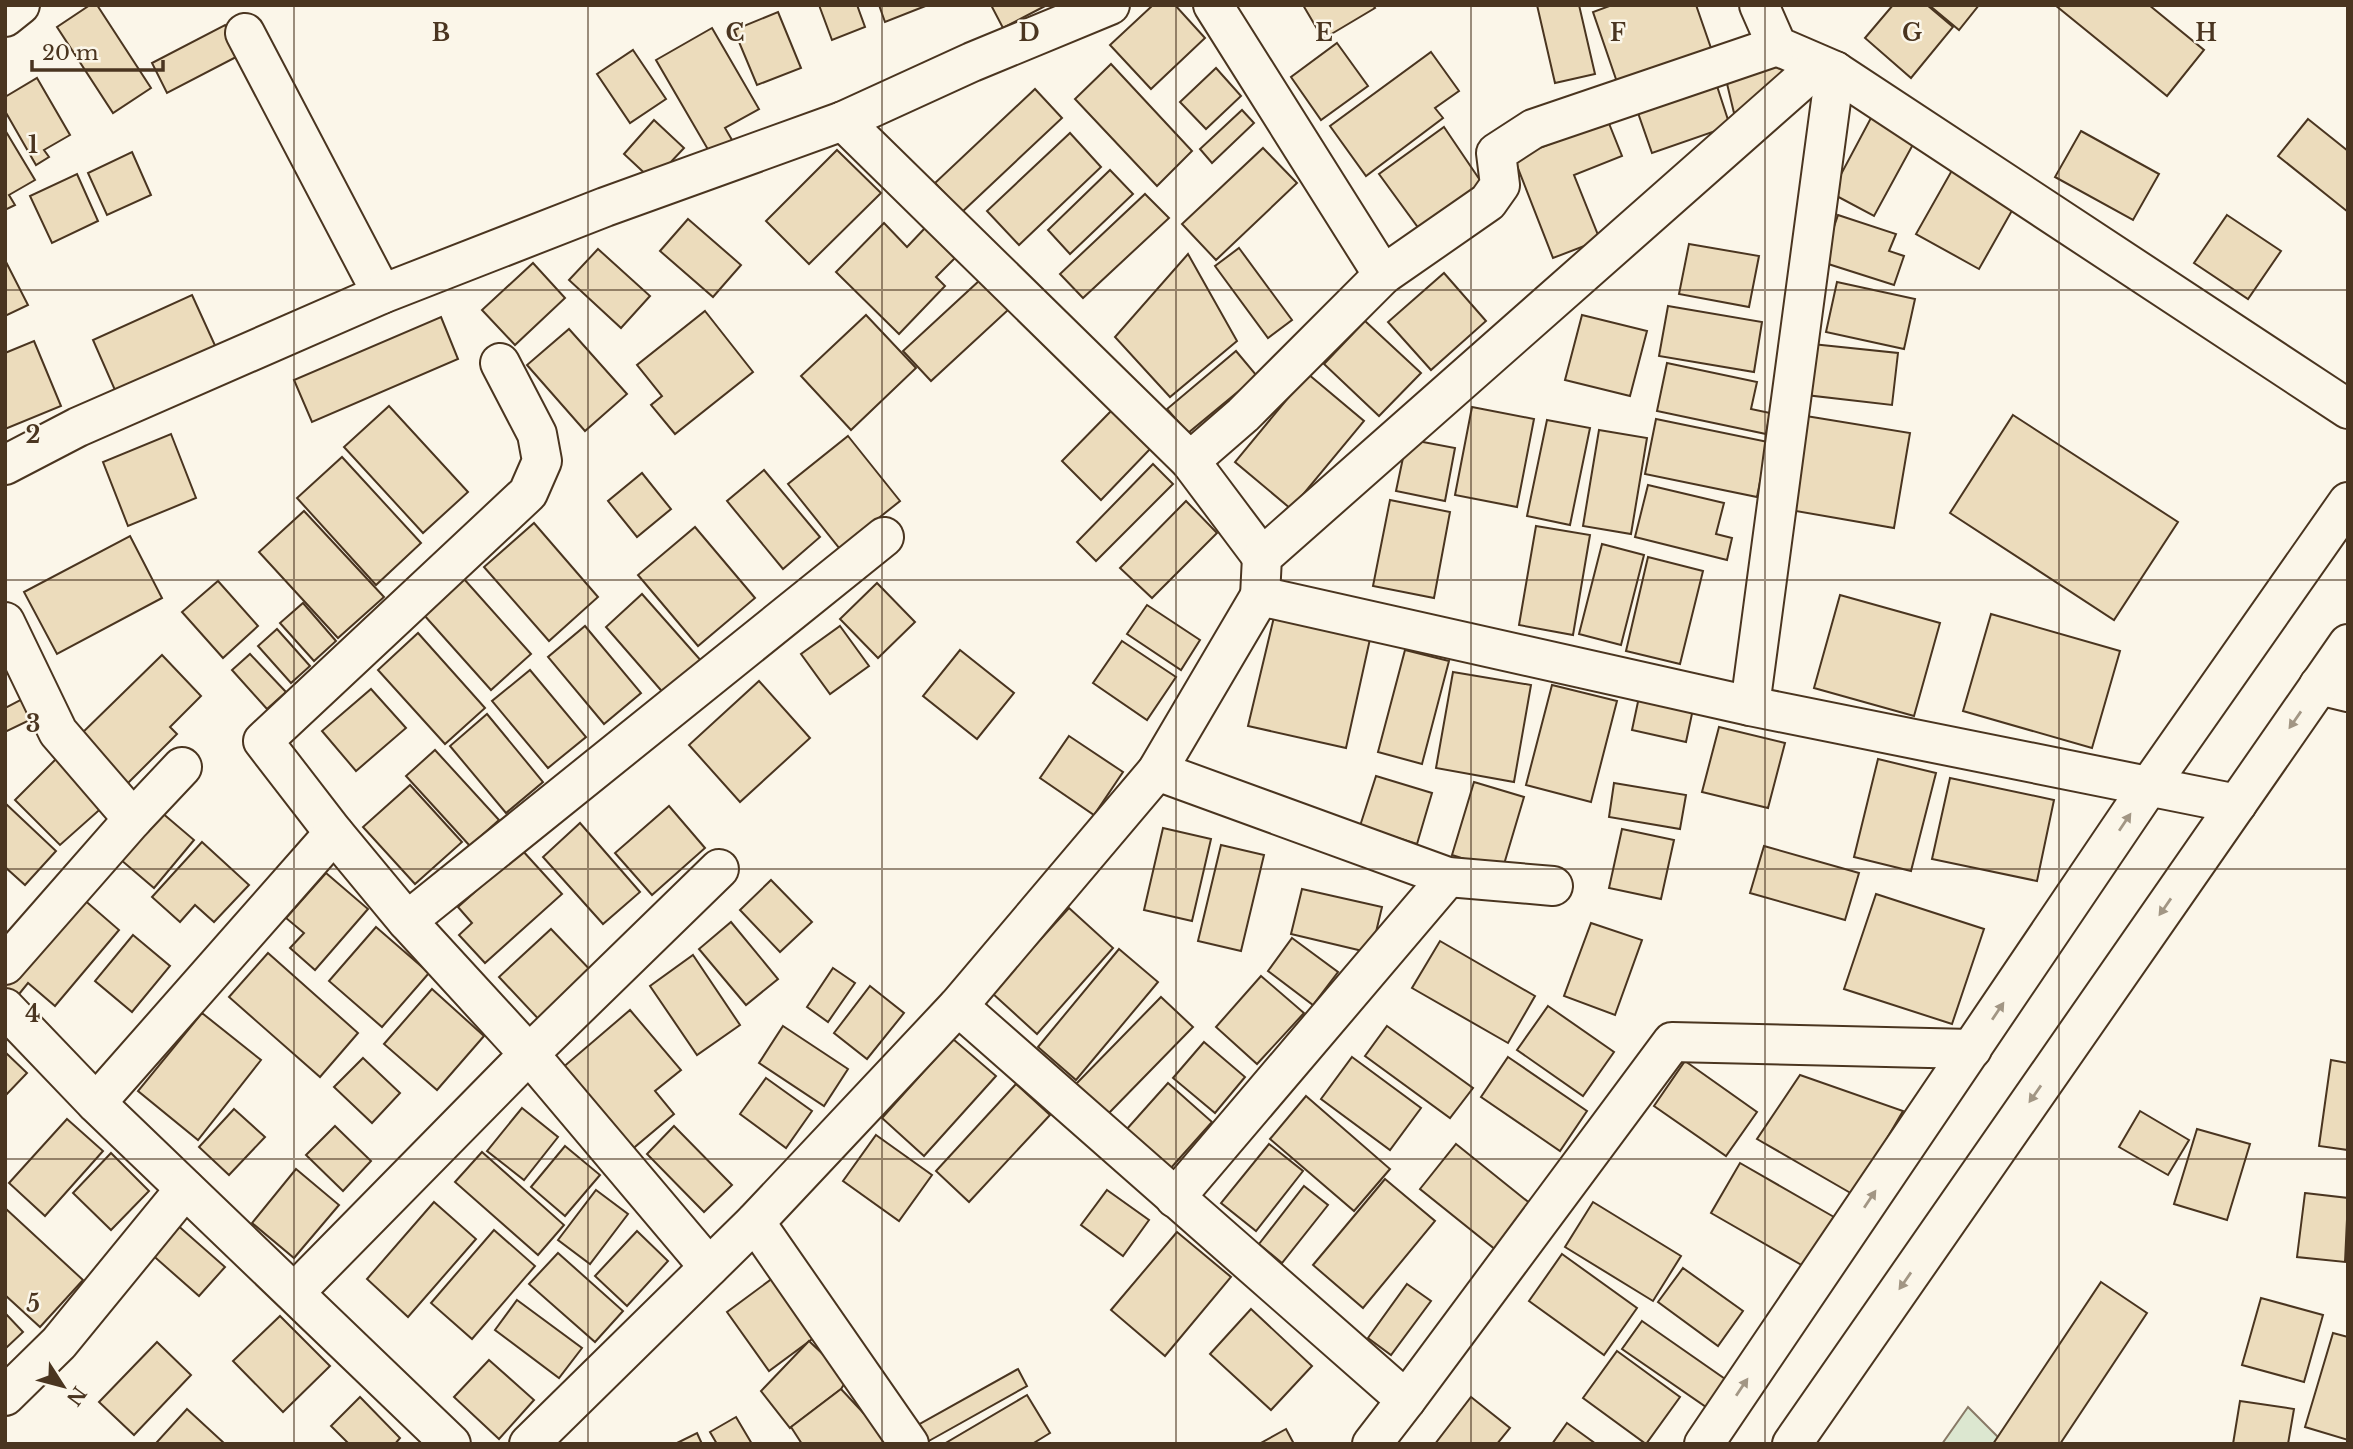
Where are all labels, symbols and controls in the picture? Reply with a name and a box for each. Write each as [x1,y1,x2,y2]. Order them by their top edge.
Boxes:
text: B [432,19,450,47]
text: C [726,19,744,47]
text: D [1018,19,1040,47]
text: E [1315,19,1333,47]
text: F [1610,19,1626,47]
text: G [1902,19,1922,47]
text: H [2195,19,2217,47]
scale bar [32,28,163,72]
text: 20 m [42,40,99,66]
text: 1 [28,131,38,159]
text: 2 [26,421,40,449]
text: 3 [26,710,40,738]
one-way arrow [2288,711,2302,729]
one-way arrow [2118,813,2132,831]
one-way arrow [2158,898,2172,916]
text: 4 [25,1000,41,1028]
one-way arrow [1991,1002,2005,1020]
one-way arrow [2028,1085,2042,1103]
one-way arrow [1863,1190,1877,1208]
one-way arrow [1898,1272,1912,1290]
text: 5 [26,1290,40,1318]
north arrow [28,1351,98,1421]
one-way arrow [1736,1377,1749,1397]
text: N [62,1382,91,1410]

